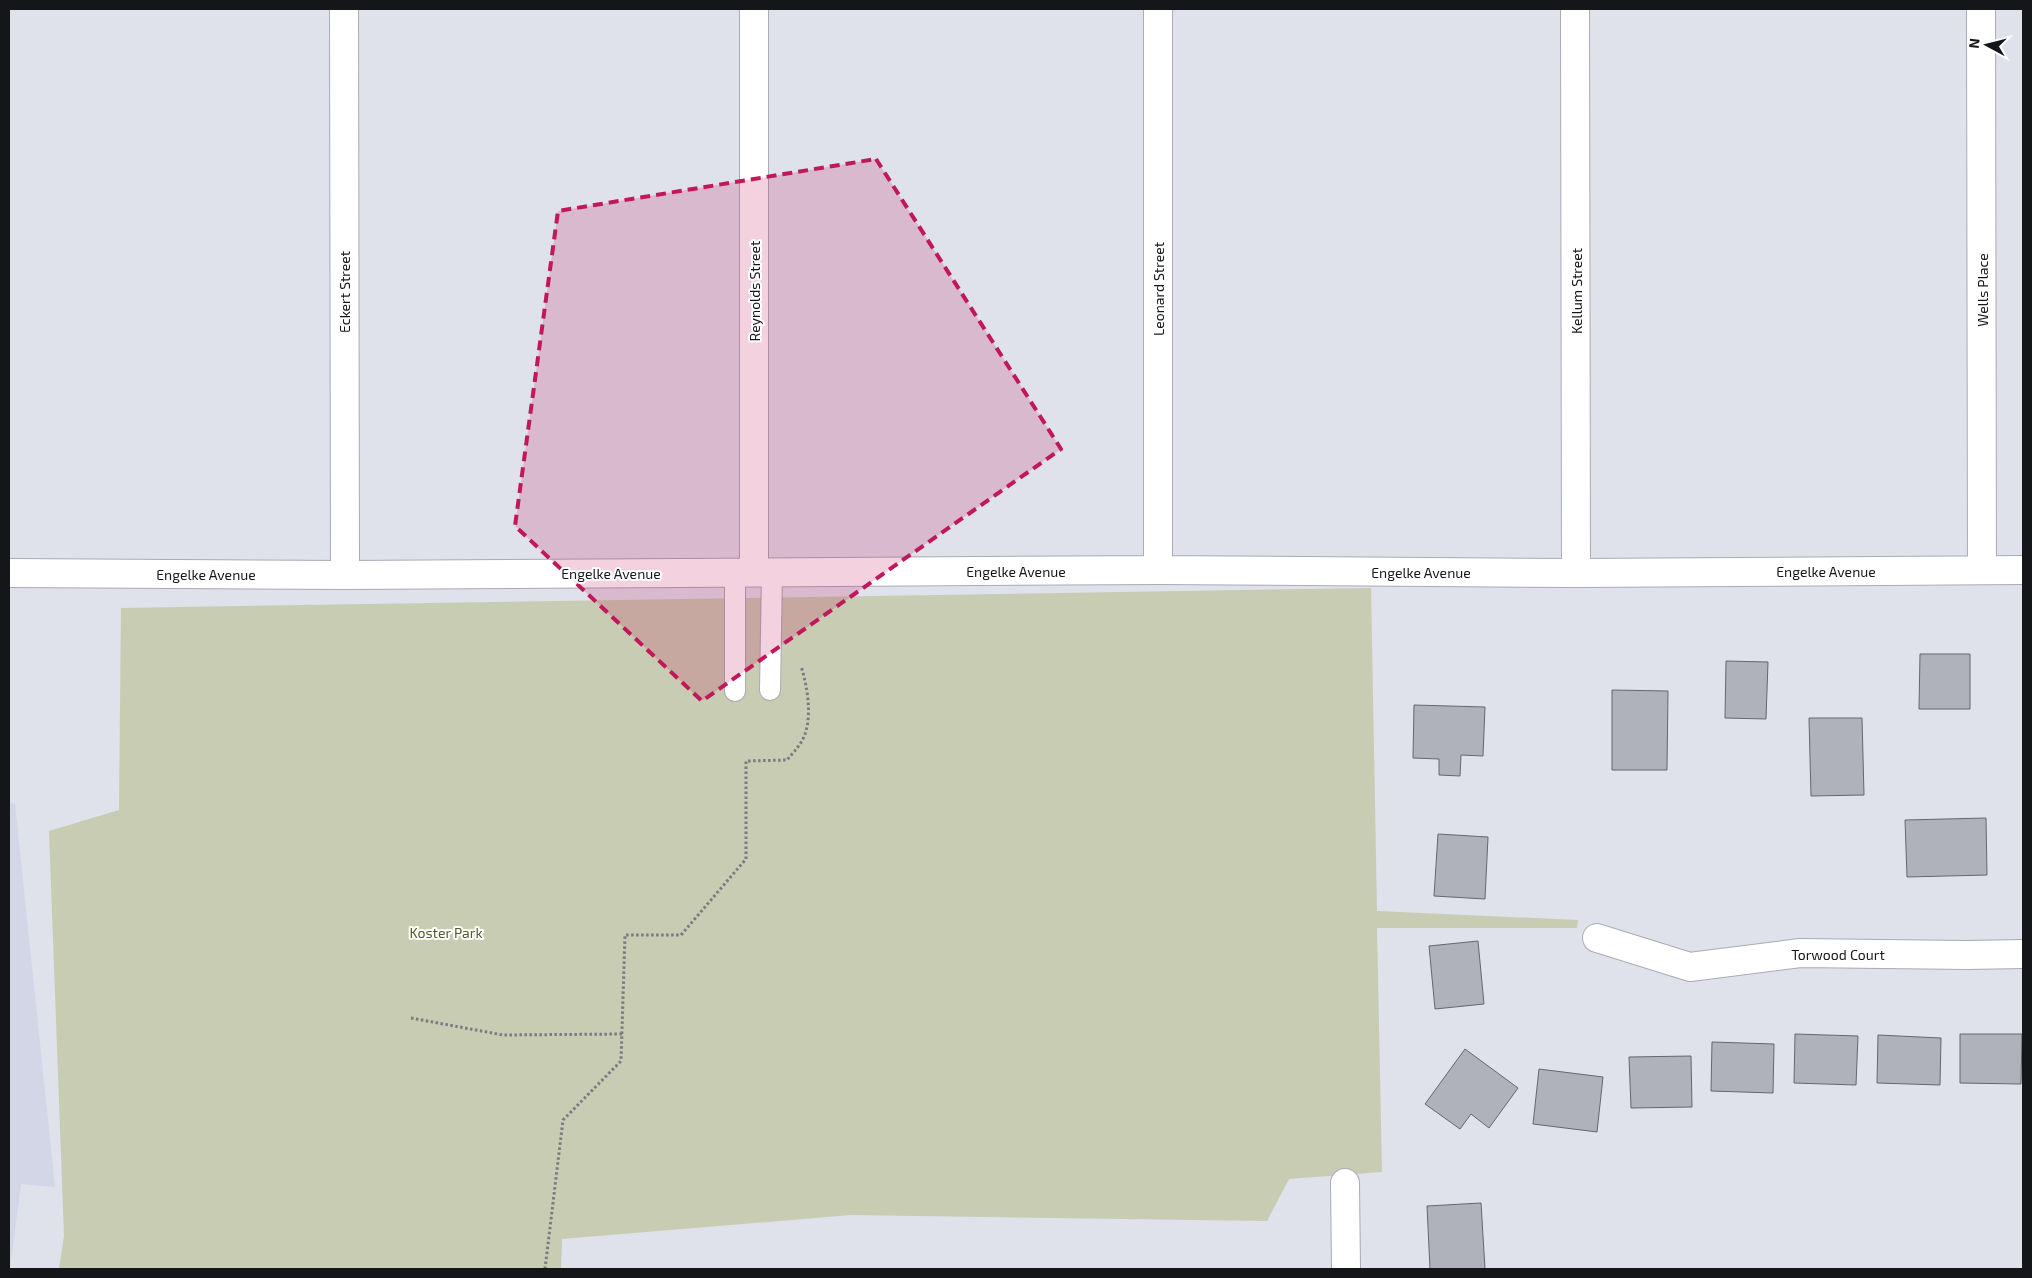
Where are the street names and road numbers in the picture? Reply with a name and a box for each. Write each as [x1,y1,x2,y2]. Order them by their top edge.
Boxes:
street label: Reynolds Street [746,241,763,341]
street label: Leonard Street [1150,242,1167,336]
street label: Kellum Street [1568,248,1585,334]
street label: Eckert Street [336,251,353,333]
street label: Wells Place [1974,253,1991,327]
street label: Engelke Avenue [966,563,1066,580]
street label: Engelke Avenue [1776,563,1876,580]
street label: Engelke Avenue [1371,564,1471,581]
street label: Engelke Avenue [561,565,661,582]
street label: Engelke Avenue [156,566,256,583]
street label: Torwood Court [1791,946,1885,963]

